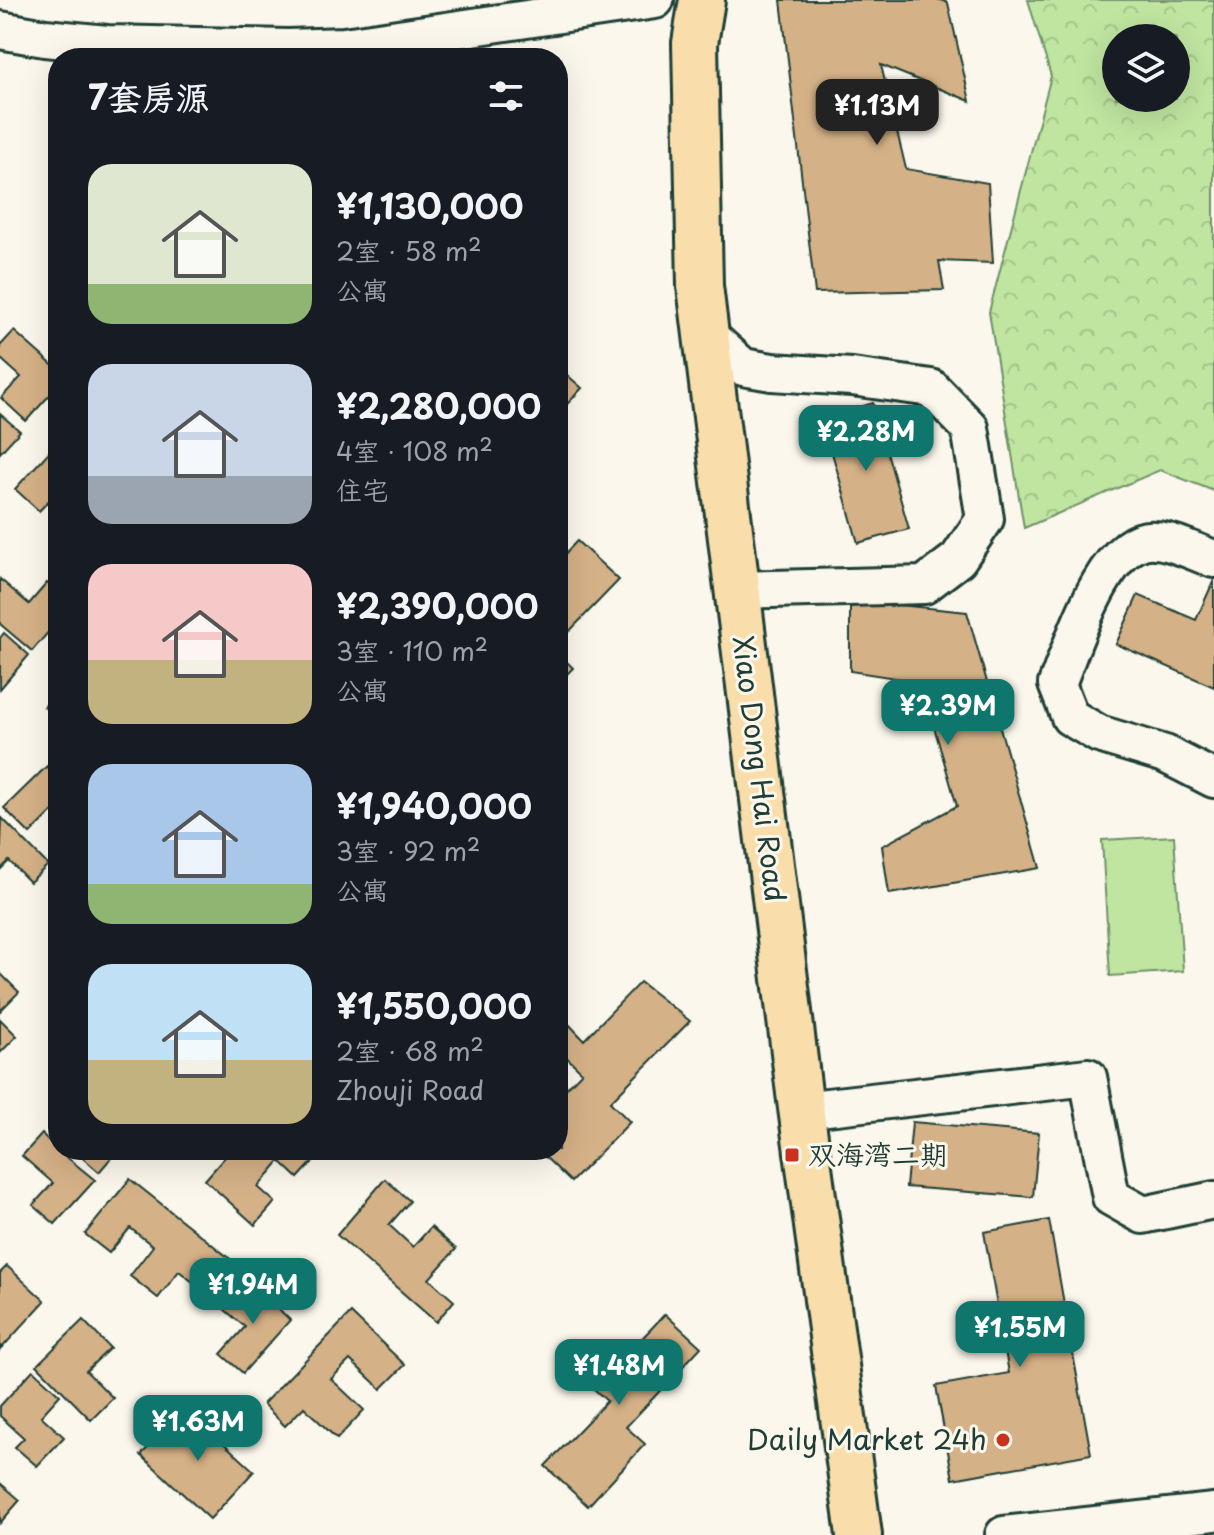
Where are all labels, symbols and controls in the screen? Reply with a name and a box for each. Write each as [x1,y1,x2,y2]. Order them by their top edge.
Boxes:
map controls [1102,24,1190,112]
button: layers [1102,24,1190,112]
text: 7套房源 [88,70,210,122]
icon: filters [484,74,528,118]
pin: ¥1.13M [812,79,942,147]
text: ¥1.13M [834,85,920,124]
text: ¥1,130,000 [336,179,524,231]
icon: home [152,196,248,292]
text: 2室 · 58 m² [336,231,482,270]
text: 公寓 [336,270,388,309]
text: ¥2,280,000 [336,379,541,431]
icon: home [152,396,248,492]
pin: ¥2.28M [801,405,931,473]
text: ¥2.28M [817,411,915,450]
text: 4室 · 108 m² [336,431,493,470]
text: 住宅 [336,470,388,509]
text: ¥2,390,000 [336,579,539,631]
icon: home [152,596,248,692]
text: 3室 · 110 m² [336,631,488,670]
street label: Xiao Dong Hai Road [723,633,798,904]
text: 公寓 [336,670,388,709]
pin: ¥2.39M [883,679,1013,747]
text: ¥2.39M [899,685,997,724]
text: ¥1,940,000 [336,779,532,831]
icon: home [152,796,248,892]
text: 3室 · 92 m² [336,831,480,870]
text: 公寓 [336,870,388,909]
text: ¥1,550,000 [336,979,532,1031]
icon: home [152,996,248,1092]
text: 2室 · 68 m² [336,1031,484,1070]
text: Zhouji Road [336,1070,484,1109]
place label: 双海湾二期 [808,1132,948,1175]
marker: 双海湾二期 [783,1146,801,1164]
pin: ¥1.94M [188,1258,318,1326]
text: ¥1.94M [208,1264,298,1303]
pin: ¥1.55M [955,1301,1085,1369]
text: ¥1.55M [974,1307,1066,1346]
pin: ¥1.48M [554,1339,684,1407]
text: ¥1.48M [573,1345,665,1384]
pin: ¥1.63M [133,1395,263,1463]
text: ¥1.63M [151,1401,245,1440]
place label: Daily Market 24h [747,1417,987,1460]
marker: Daily Market 24h [994,1431,1012,1449]

